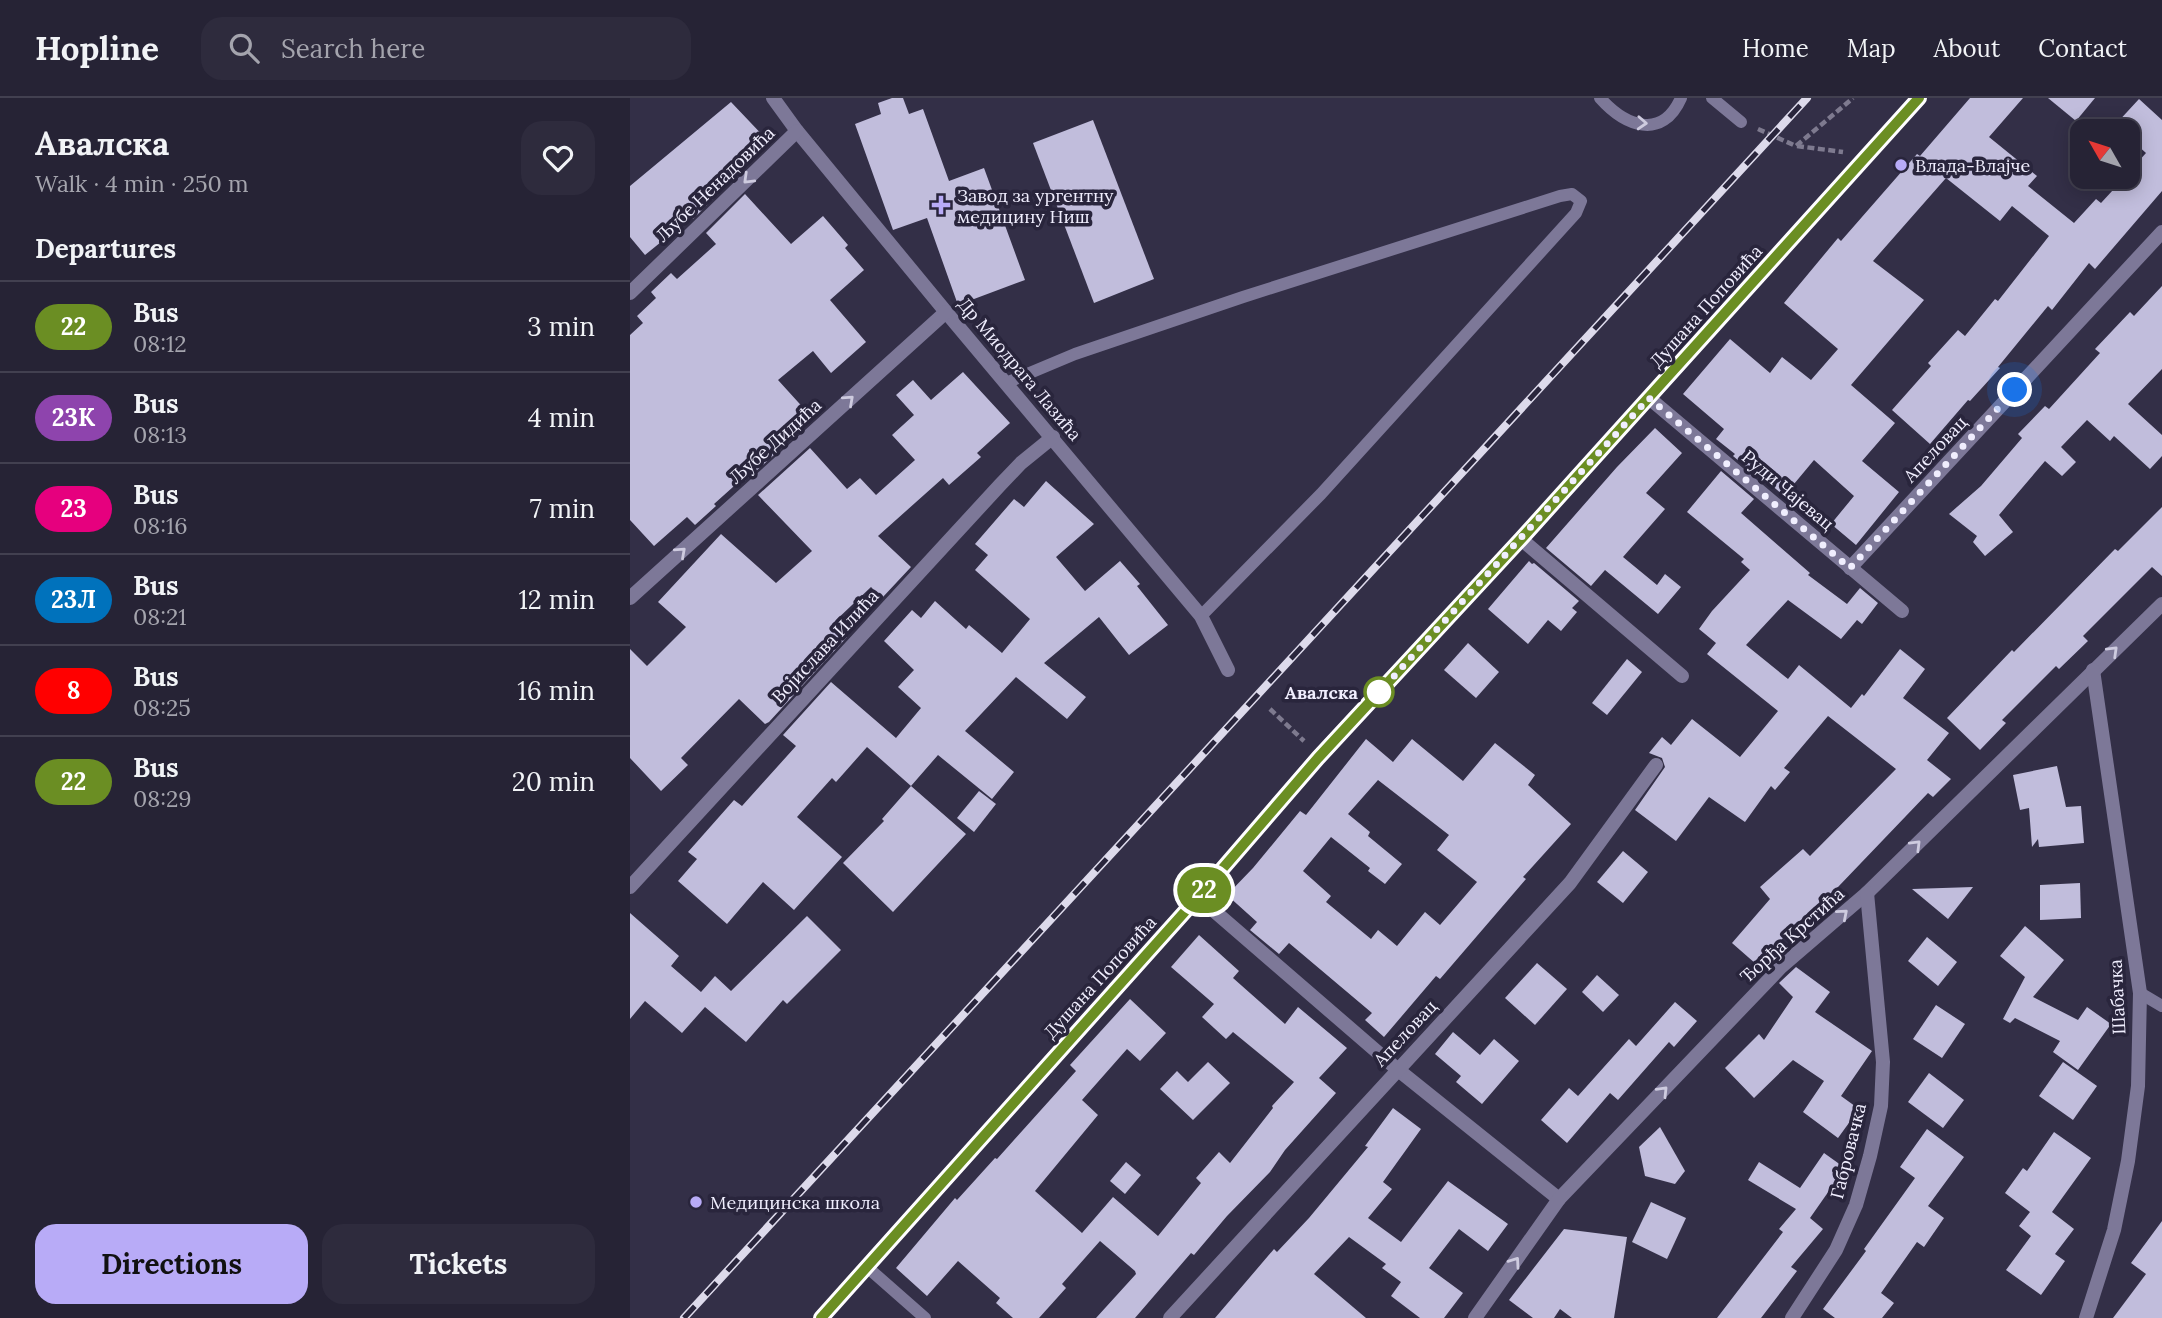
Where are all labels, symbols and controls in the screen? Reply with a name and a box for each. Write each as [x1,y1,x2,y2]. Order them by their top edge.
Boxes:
search box [201,17,691,80]
text: Hopline [35,27,159,69]
icon: search [225,29,263,67]
text: Search here [281,32,425,65]
text: Home [1742,33,1809,64]
text: Map [1847,33,1896,64]
text: About [1934,33,2000,64]
text: Contact [2038,33,2127,64]
one-way arrow [1637,116,1648,131]
north arrow [2070,119,2140,189]
map controls [2070,119,2140,189]
button: heart [521,121,595,195]
street label: Љубе Ненадовића [651,121,779,247]
text: Авалска [35,122,169,164]
place label: Влада-Влајче [1915,154,2030,177]
marker: Влада-Влајче [1893,157,1909,173]
text: Walk · 4 min · 250 m [35,169,248,198]
one-way arrow [743,170,756,183]
place label: Завод за ургентну медицину Ниш [957,184,1114,228]
marker: Завод за ургентну медицину Ниш [931,195,951,215]
text: Departures [35,232,176,265]
street label: Душана Поповића [1645,240,1767,372]
street label: Др Миодрага Лазића [953,293,1087,445]
text: Bus [133,296,179,329]
text: 3 min [527,310,595,343]
text: 22 [61,311,86,342]
text: 08:12 [133,329,187,358]
your location [1997,372,2032,407]
text: Bus [133,387,179,420]
street label: Љубе Дидића [724,393,826,489]
one-way arrow [841,395,854,408]
text: 4 min [528,401,595,434]
text: 23К [52,402,95,433]
street label: Апеловац [1898,411,1972,488]
text: 08:13 [133,420,187,449]
street label: Руди Чајевац [1737,445,1839,535]
text: Bus [133,478,179,511]
text: 7 min [530,492,595,525]
text: 23 [60,493,87,524]
text: 08:16 [133,511,188,540]
one-way arrow [672,548,685,561]
text: Bus [133,569,179,602]
text: 12 min [518,583,595,616]
text: 23Л [51,584,96,615]
street label: Војислава Илића [767,584,883,708]
text: 08:21 [133,602,187,631]
one-way arrow [2105,647,2118,660]
text: Bus [133,660,179,693]
text: 16 min [517,674,595,707]
text: 8 [67,675,80,706]
marker: Авалска [1364,677,1394,707]
place label: Авалска [1285,681,1359,704]
text: 08:25 [133,693,191,722]
text: Bus [133,751,179,784]
text: 20 min [512,765,595,798]
text: 22 [61,766,86,797]
text: 08:29 [133,784,192,813]
one-way arrow [1907,841,1920,854]
line badge: 22 [1172,867,1236,913]
text: 22 [1191,874,1217,905]
street label: Ђорђа Крстића [1735,882,1849,988]
one-way arrow [1834,910,1847,922]
street label: Душана Поповића [1039,911,1161,1043]
street label: Шабачка [2104,959,2130,1035]
street label: Апеловац [1368,995,1442,1072]
one-way arrow [1655,1086,1668,1099]
street label: Габровачка [1825,1101,1871,1201]
place label: Медицинска школа [710,1191,880,1214]
marker: Медицинска школа [688,1194,704,1210]
button: Directions [35,1224,308,1304]
button: Tickets [322,1224,595,1304]
one-way arrow [1507,1257,1519,1270]

